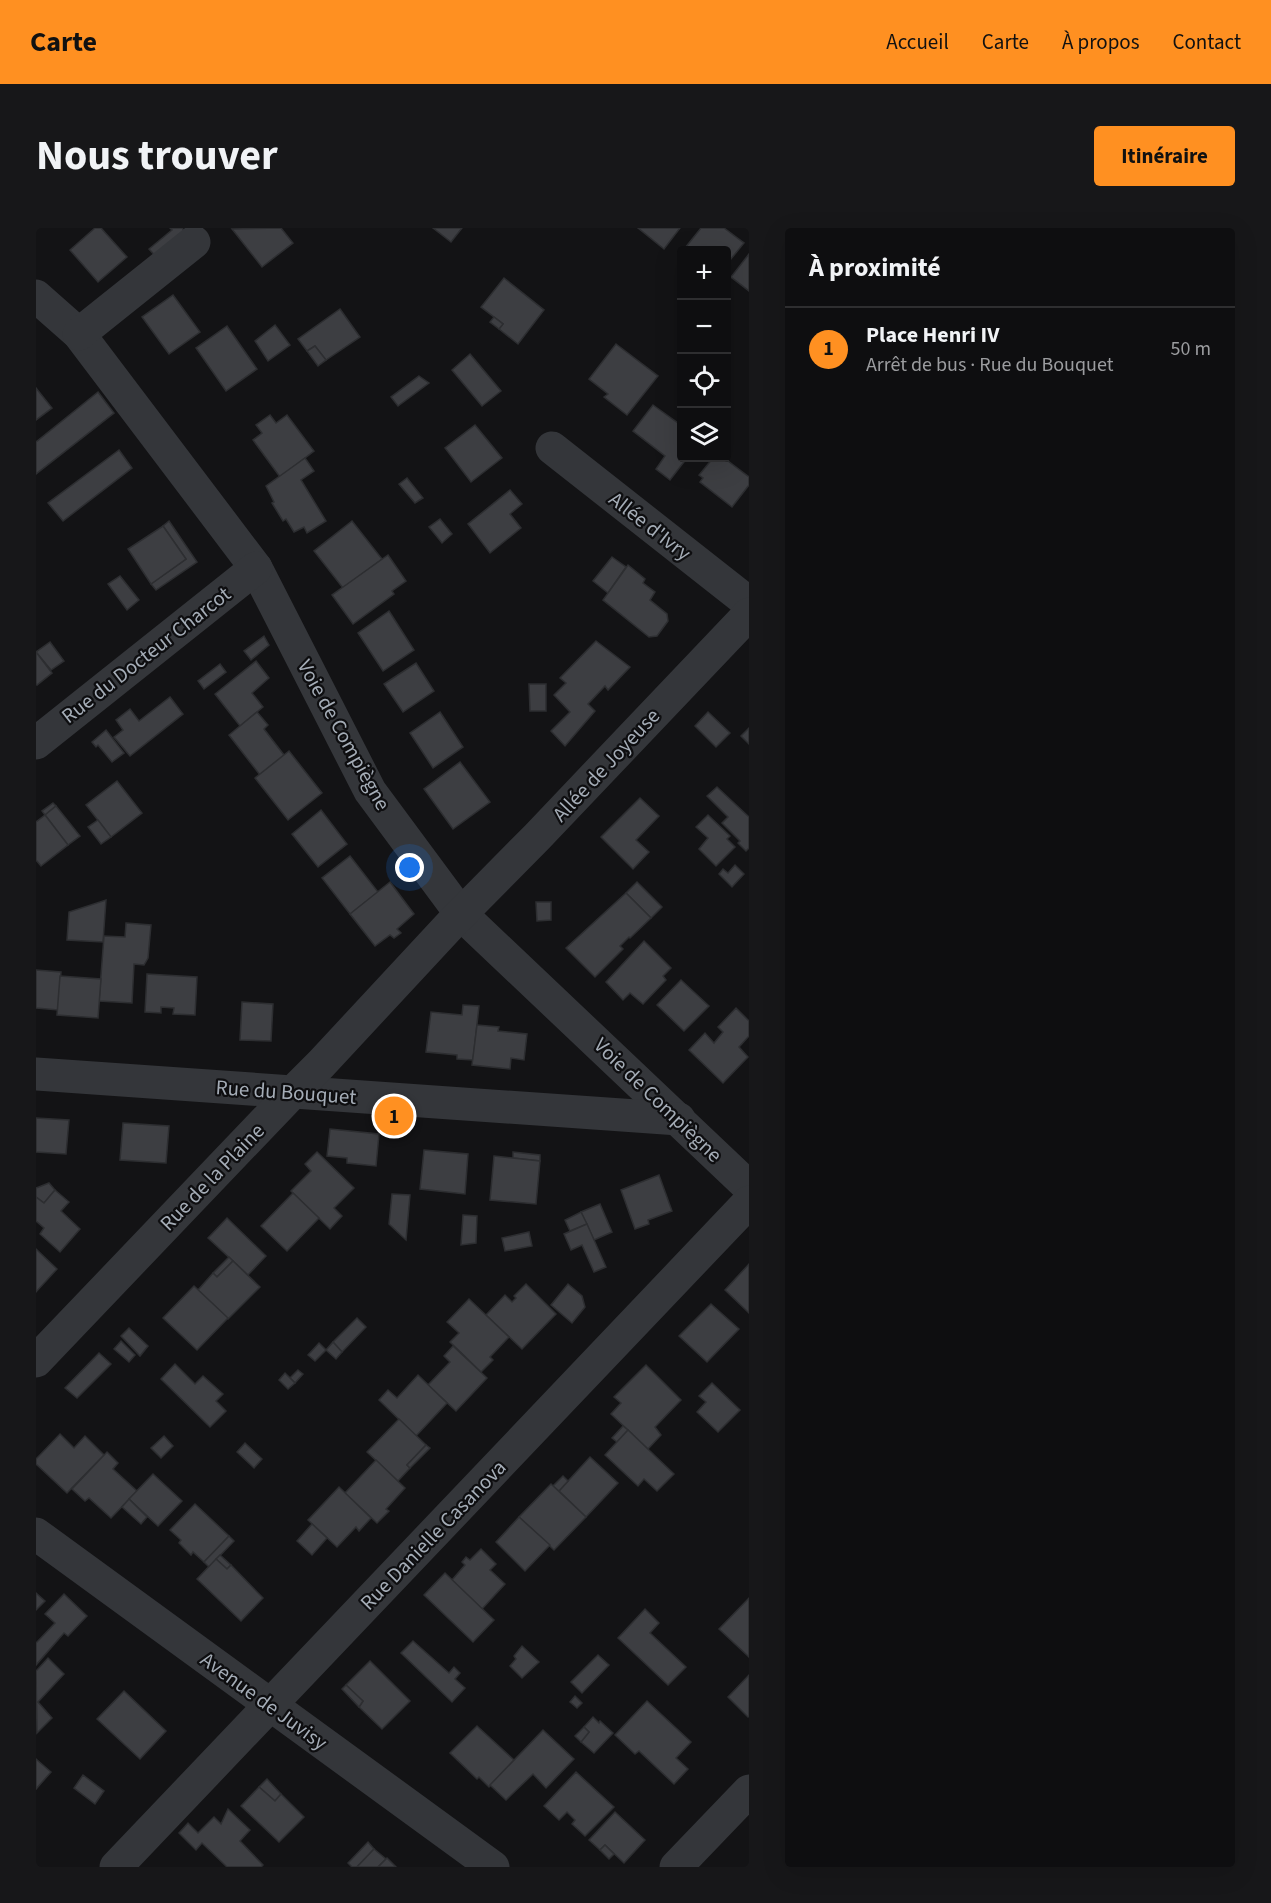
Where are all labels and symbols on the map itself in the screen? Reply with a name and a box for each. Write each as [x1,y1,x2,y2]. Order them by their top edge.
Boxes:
street label: Allée d'Ivry [603,484,698,568]
street label: Rue du Docteur Charcot [55,579,237,731]
street label: Voie de Compiègne [290,654,398,816]
street label: Allée de Joyeuse [545,702,667,828]
your location [395,853,424,882]
street label: Voie de Compiègne [587,1031,729,1169]
street label: Rue du Bouquet [215,1072,357,1112]
pin: 1 [374,1094,414,1138]
street label: Rue de la Plaine [153,1116,271,1238]
street label: Rue Danielle Casanova [353,1453,513,1617]
street label: Avenue de Juvisy [194,1645,334,1757]

